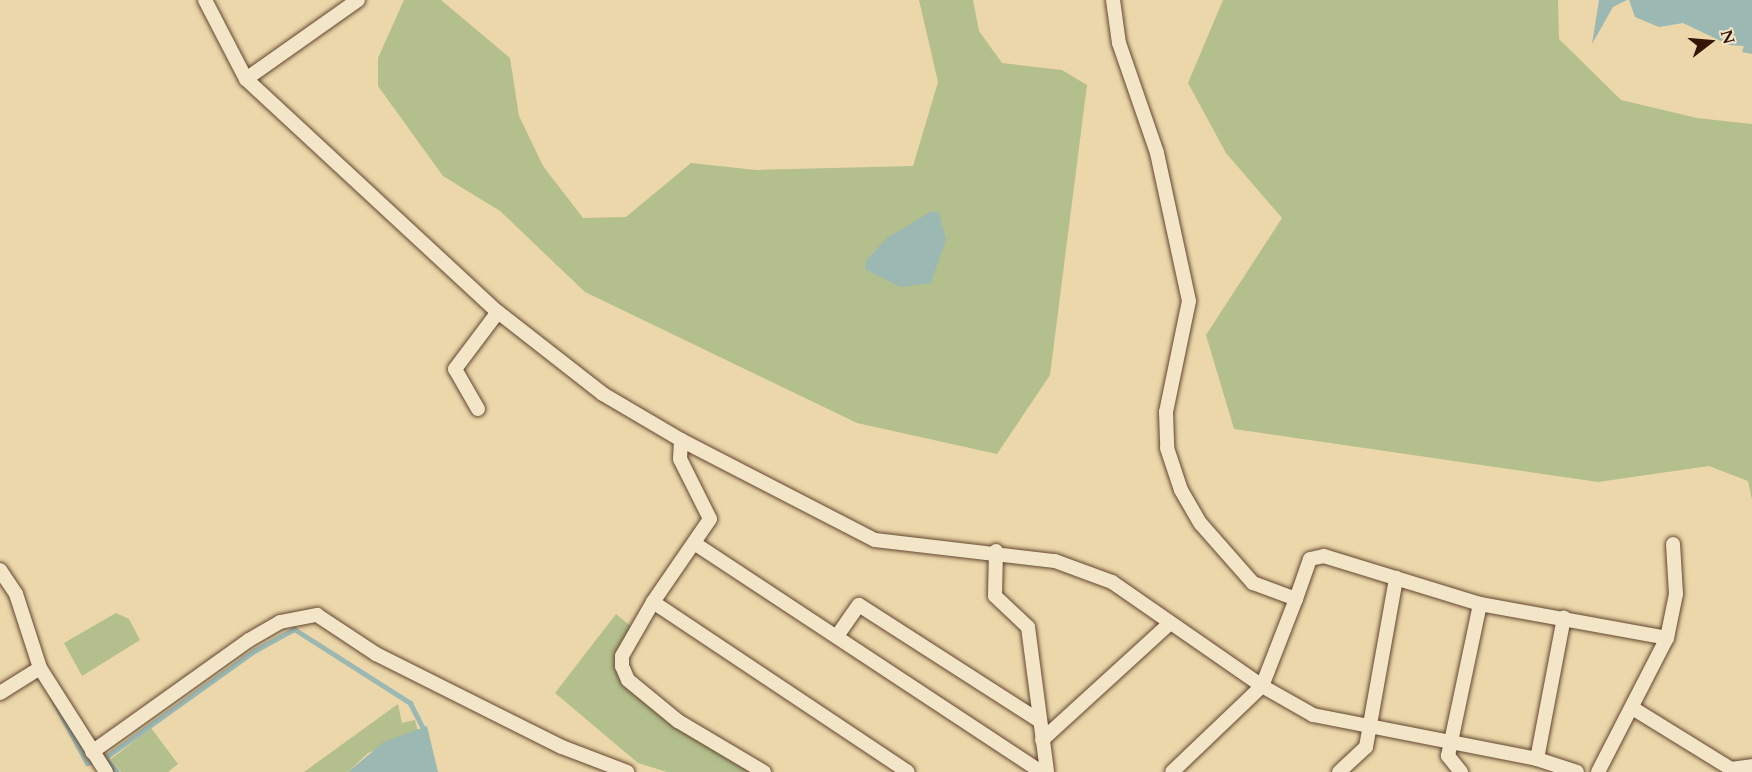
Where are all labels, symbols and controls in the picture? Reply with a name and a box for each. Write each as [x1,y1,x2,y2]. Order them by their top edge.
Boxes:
north arrow [1680,12,1740,72]
text: N [1715,27,1740,47]

